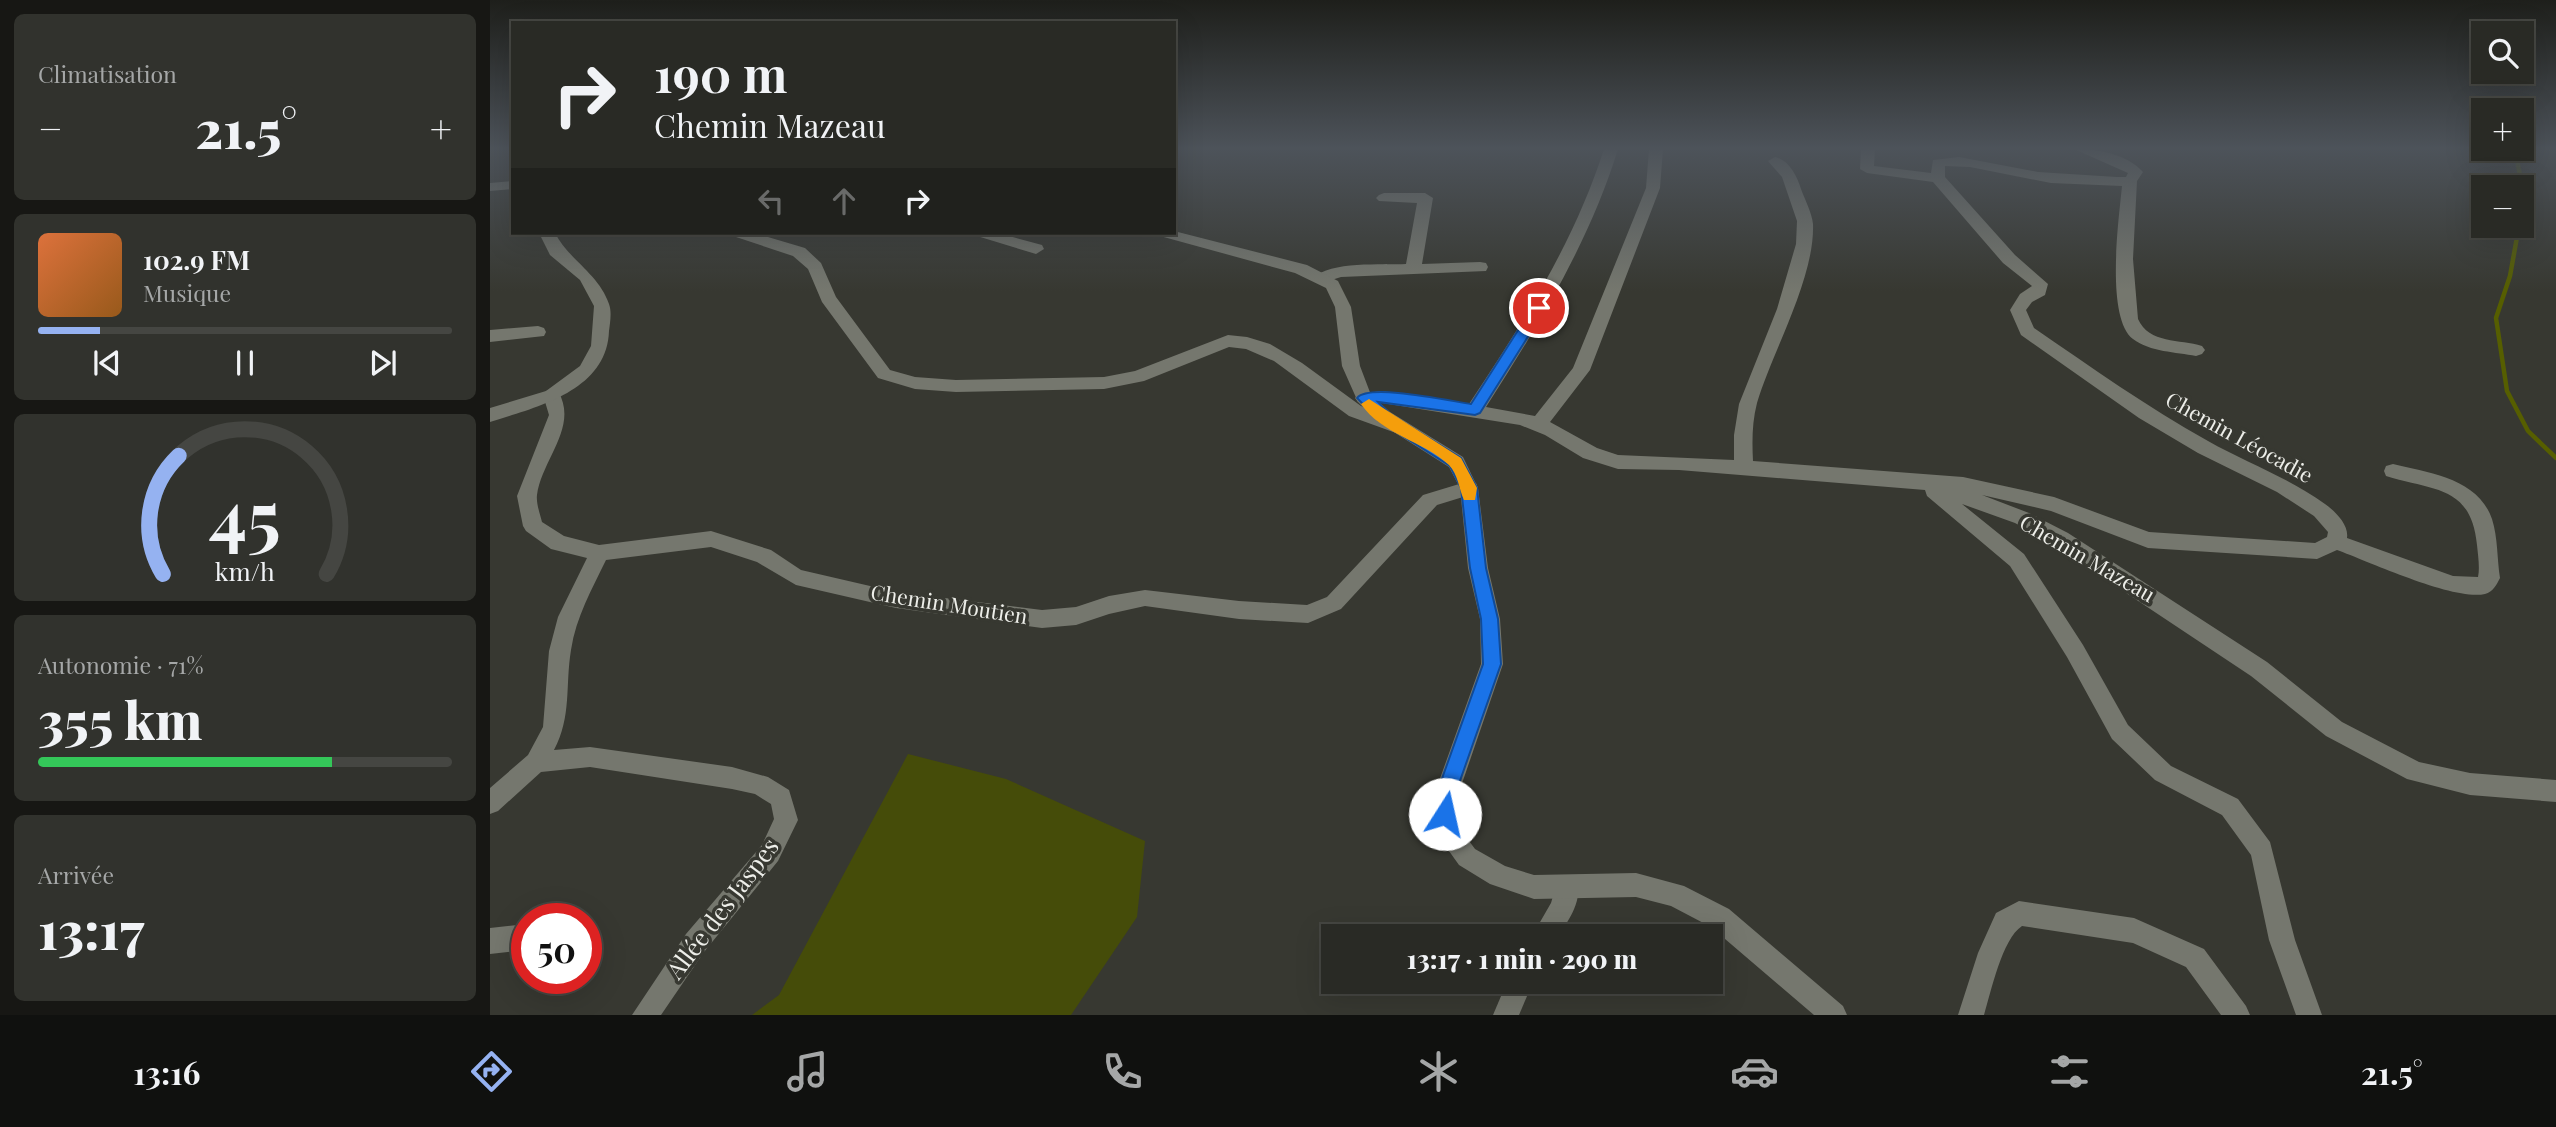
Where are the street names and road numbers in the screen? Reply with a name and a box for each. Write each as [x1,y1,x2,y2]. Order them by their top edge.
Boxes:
street label: Chemin Léocadie [2161,384,2319,488]
street label: Chemin Mazeau [2015,507,2161,607]
street label: Chemin Moutien [869,577,1030,629]
street label: Allée des Jaspes [657,831,785,985]

